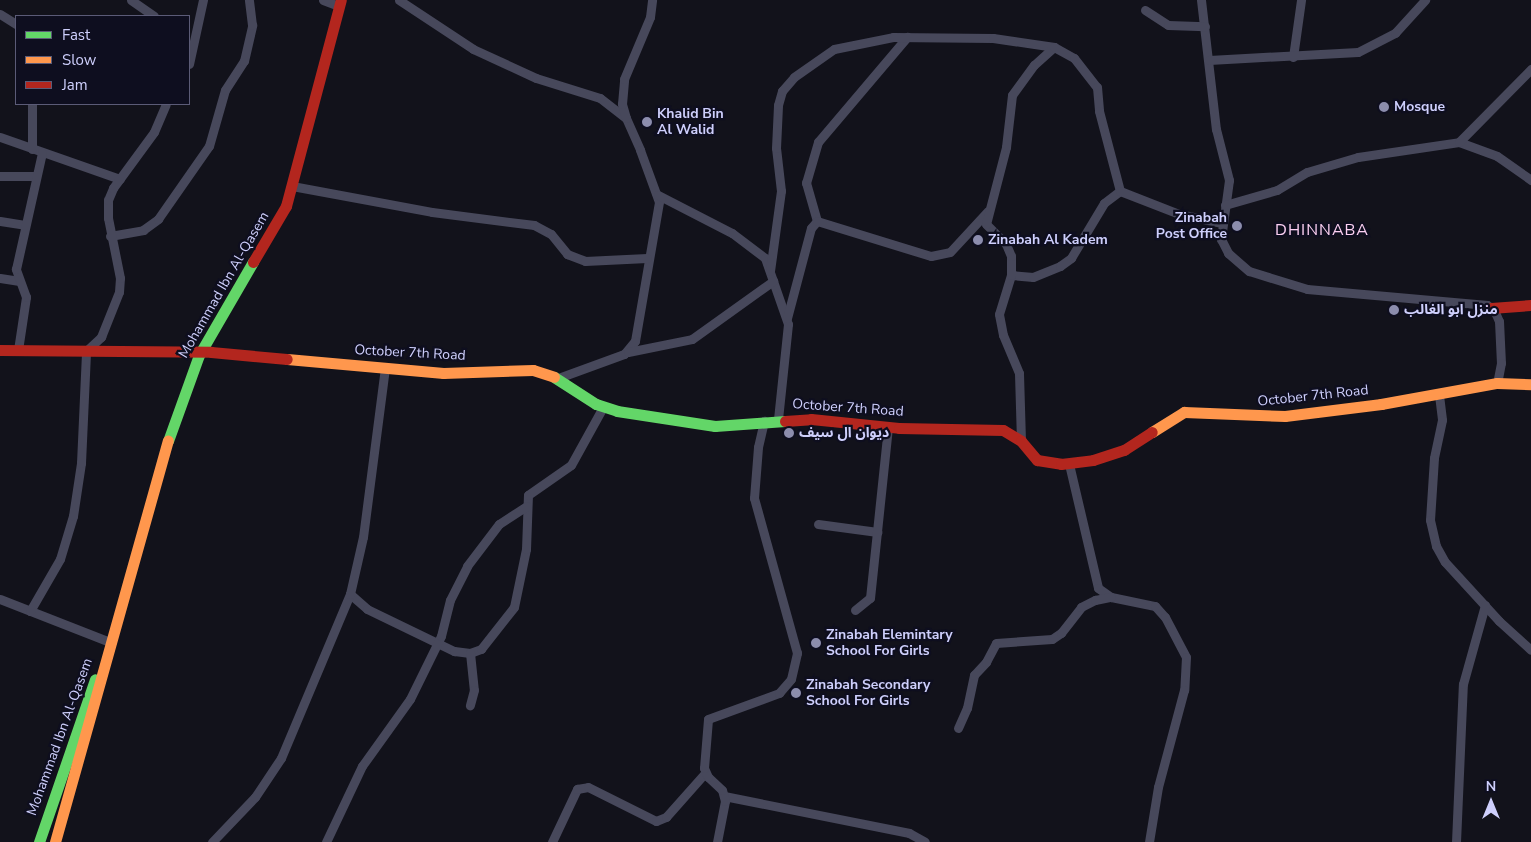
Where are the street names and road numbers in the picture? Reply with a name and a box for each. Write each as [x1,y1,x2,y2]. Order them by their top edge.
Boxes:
street label: Mohammad Ibn Al-Qasem [175,209,273,361]
street label: October 7th Road [354,342,466,364]
street label: October 7th Road [1257,382,1369,410]
street label: October 7th Road [792,396,904,420]
street label: Mohammad Ibn Al-Qasem [24,656,96,818]

